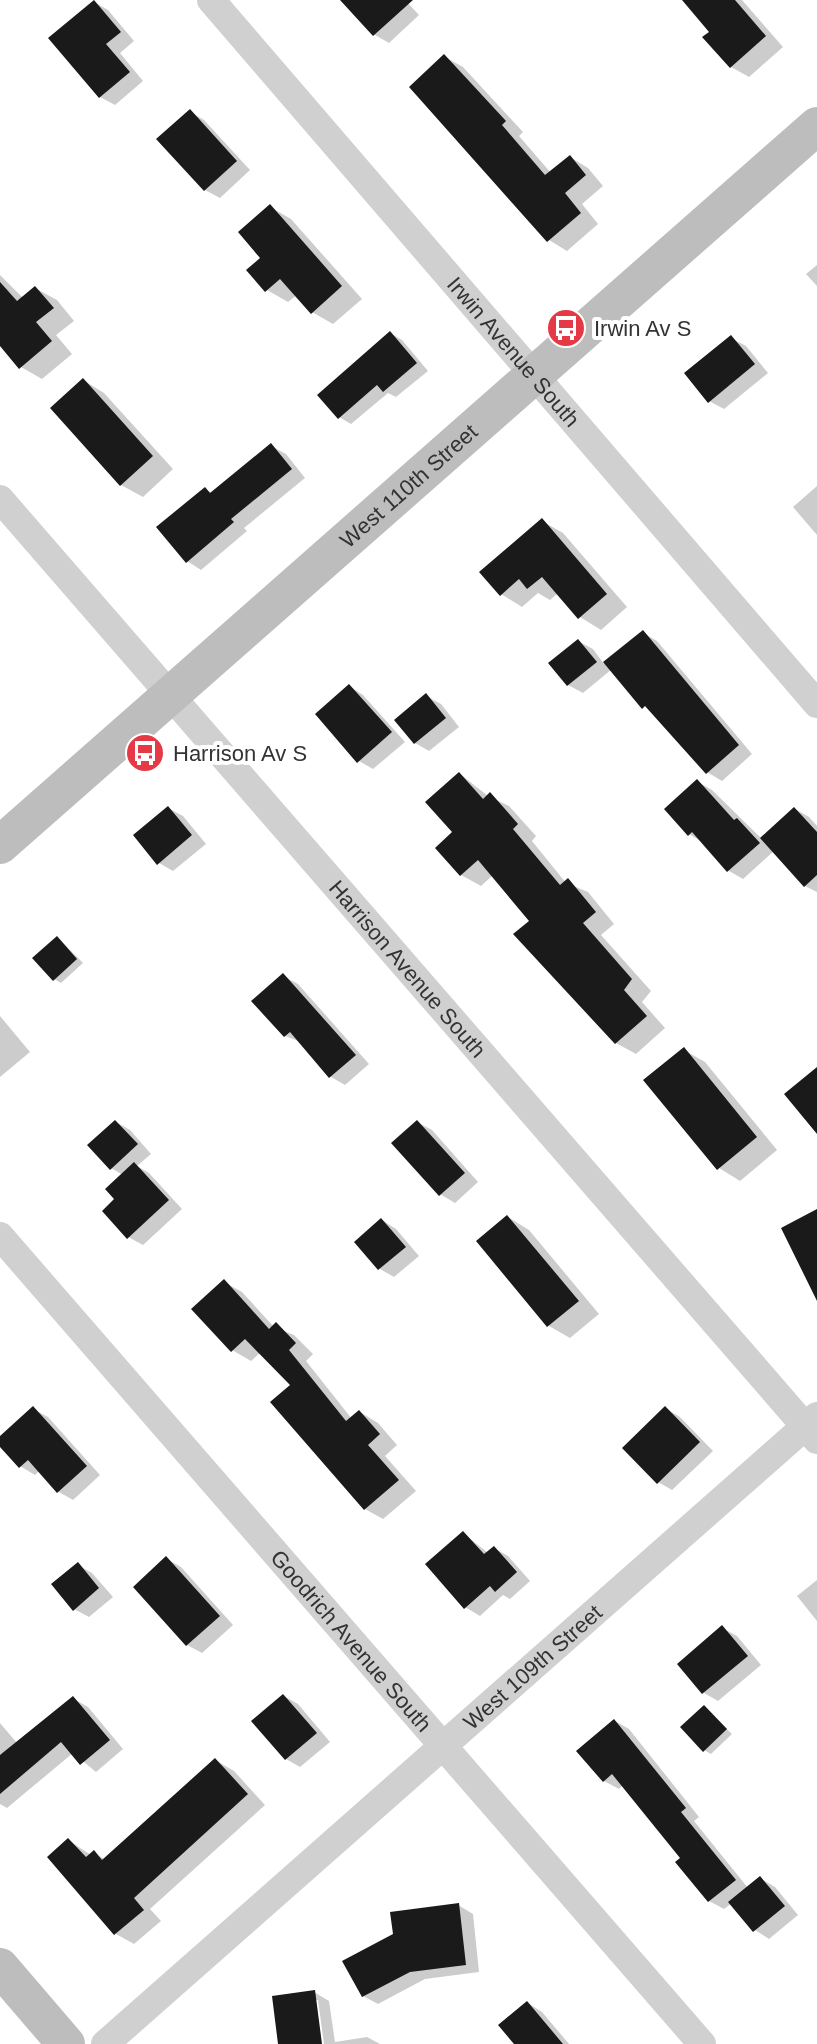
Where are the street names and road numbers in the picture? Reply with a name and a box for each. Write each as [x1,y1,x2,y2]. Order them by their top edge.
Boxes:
street label: Irwin Avenue South [442,272,585,432]
street label: West 110th Street [335,419,482,553]
street label: Harrison Avenue South [324,875,491,1062]
street label: Goodrich Avenue South [266,1545,437,1736]
street label: West 109th Street [458,1599,607,1735]

